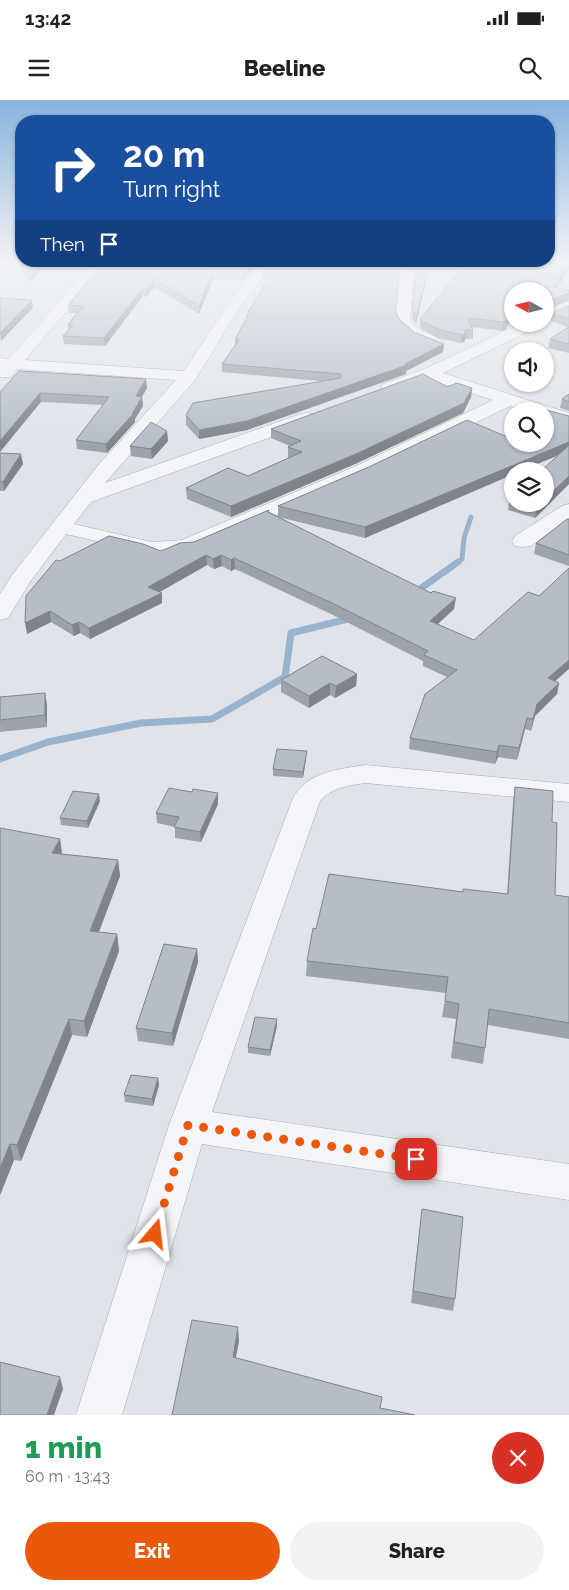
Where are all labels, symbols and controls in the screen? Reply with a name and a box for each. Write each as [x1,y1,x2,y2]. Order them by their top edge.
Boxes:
text: 13:42 [25,7,71,29]
icon: menu [25,54,53,82]
icon: search [516,54,544,82]
text: Beeline [244,55,325,81]
text: 20 m [123,134,205,175]
icon: right [40,135,105,200]
text: Turn right [123,176,220,202]
icon: arrive [95,230,123,258]
text: Then [40,233,85,255]
north arrow [504,282,554,332]
map controls [504,282,554,512]
button: sound [504,342,554,392]
button: search [504,402,554,452]
button: layers [504,462,554,512]
pin [395,1138,437,1180]
icon: arrive [402,1145,430,1173]
position arrow [128,1207,180,1259]
text: 1 min [25,1430,102,1465]
button: close [492,1432,544,1484]
text: 60 m · 13:43 [25,1467,110,1486]
button: Exit [25,1522,280,1580]
button: Share [290,1522,544,1580]

